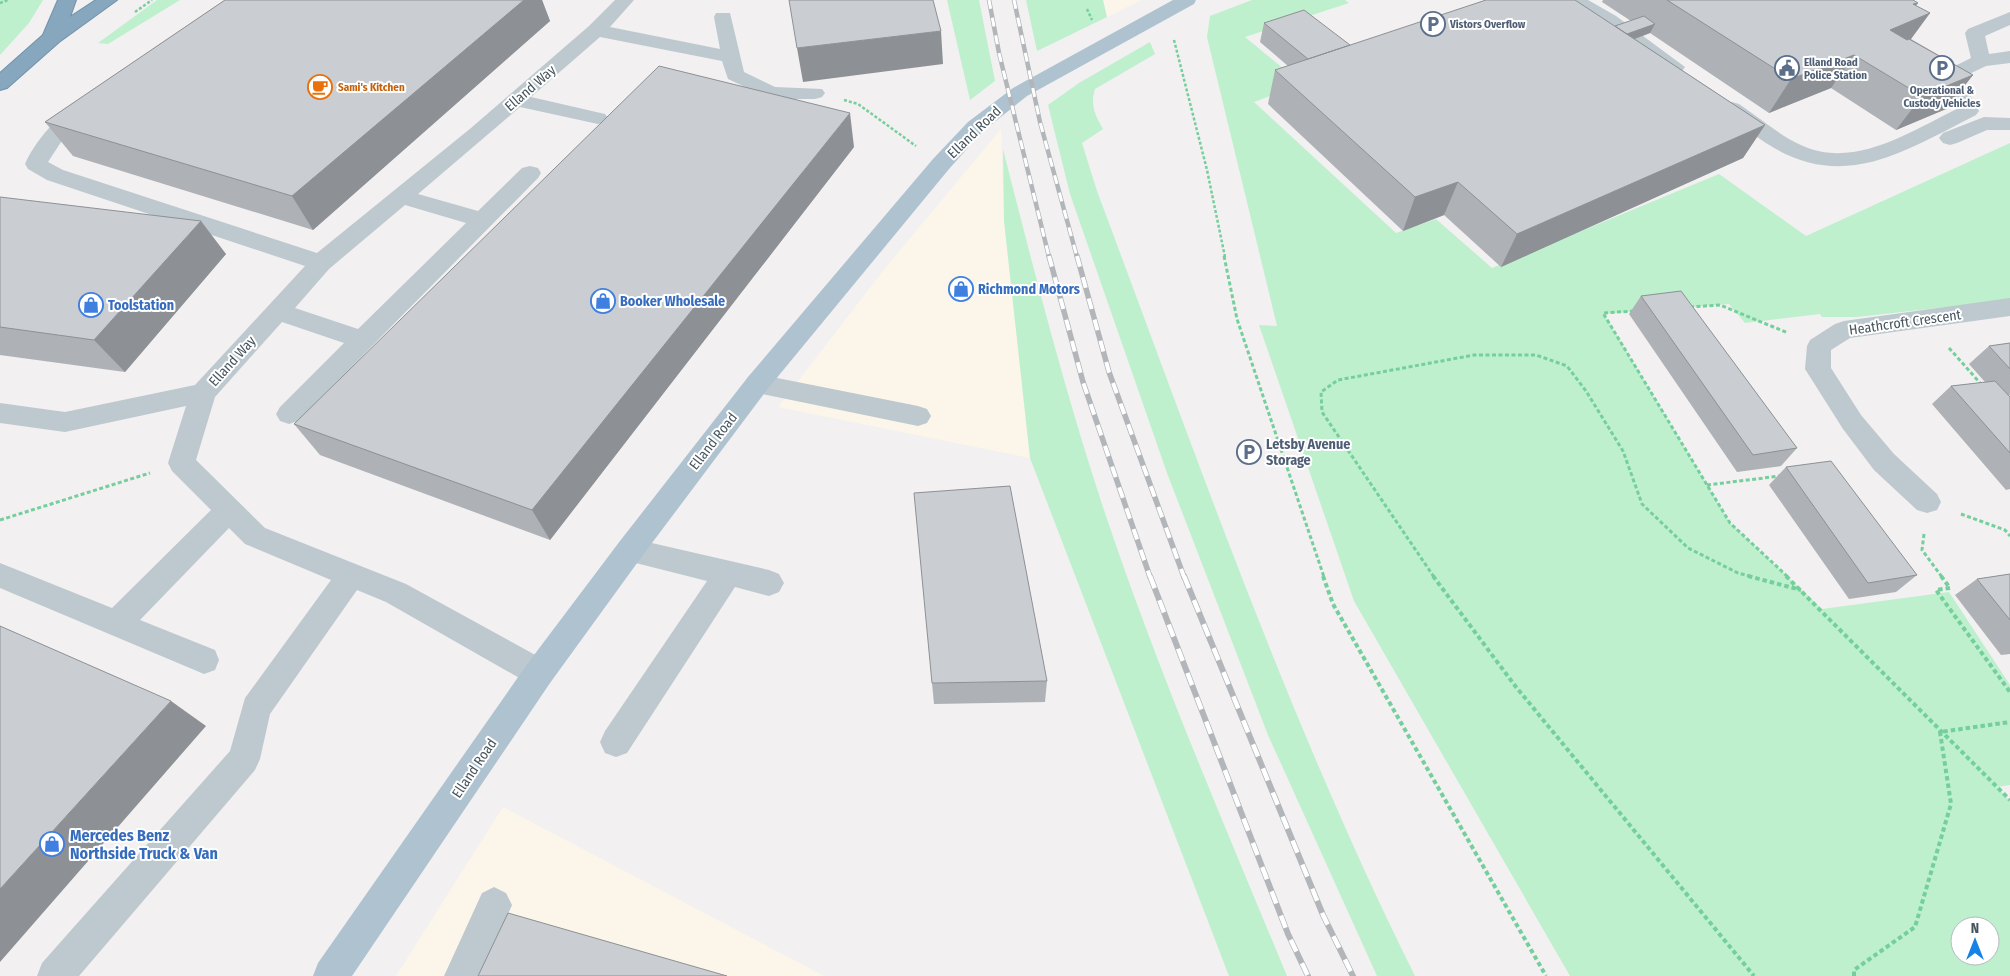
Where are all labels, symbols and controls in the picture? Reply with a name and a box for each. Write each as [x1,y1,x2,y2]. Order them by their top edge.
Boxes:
parking icon: Vistors Overflow [1420,11,1446,37]
place label: Vistors Overflow [1449,18,1526,31]
public building icon: Elland Road Police Station [1774,55,1800,81]
parking icon: Operational & Custody Vehicles [1929,55,1955,81]
place label: Elland Road Police Station [1804,56,1867,82]
street label: Elland Way [501,61,560,115]
cafe icon: Sami's Kitchen [307,74,333,100]
place label: Sami's Kitchen [338,81,405,94]
place label: Operational & Custody Vehicles [1903,84,1981,110]
street label: Elland Road [944,103,1005,162]
shop icon: Richmond Motors [948,276,974,302]
place label: Richmond Motors [978,281,1080,298]
shop icon: Booker Wholesale [590,288,616,314]
shop icon: Toolstation [78,292,104,318]
place label: Booker Wholesale [620,293,725,310]
place label: Toolstation [108,297,174,314]
street label: Heathcroft Crescent [1848,306,1963,339]
street label: Elland Way [205,332,260,390]
street label: Elland Road [686,409,741,473]
place label: Letsby Avenue Storage [1266,436,1350,469]
parking icon: Letsby Avenue Storage [1236,439,1262,465]
street label: Elland Road [448,735,500,801]
place label: Mercedes Benz Northside Truck & Van [70,826,218,863]
shop icon: Mercedes Benz Northside Truck & Van [39,831,65,857]
north arrow [1950,916,2000,966]
text: N [1971,920,1979,937]

